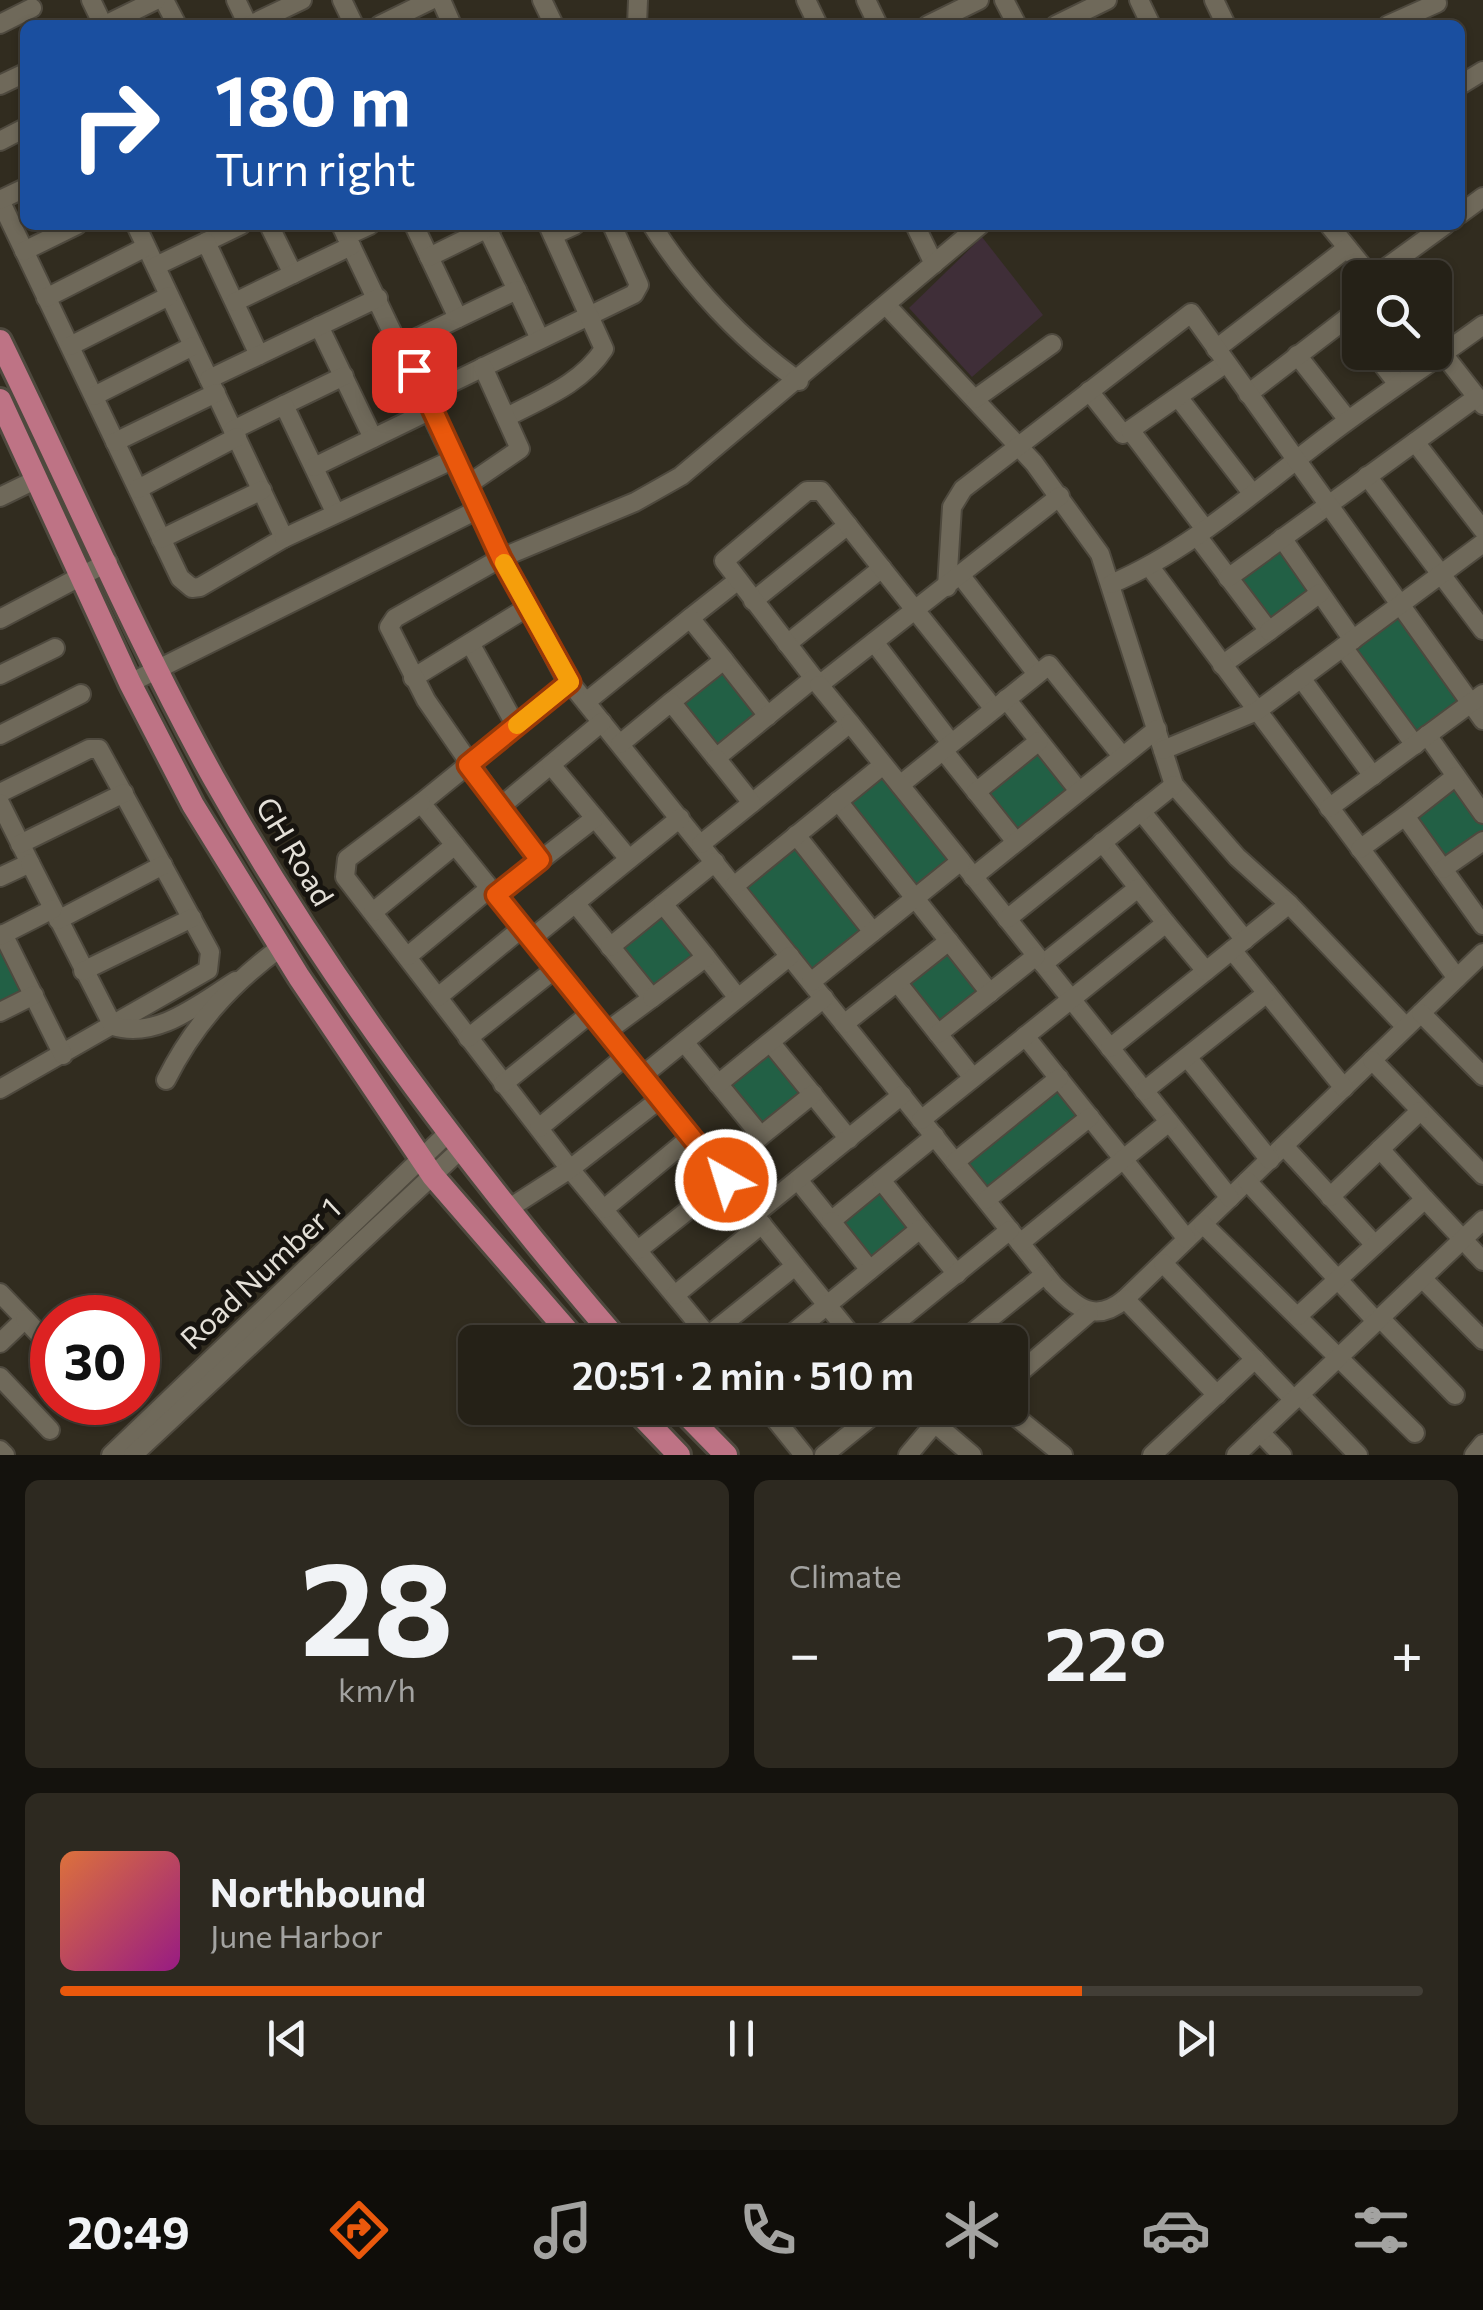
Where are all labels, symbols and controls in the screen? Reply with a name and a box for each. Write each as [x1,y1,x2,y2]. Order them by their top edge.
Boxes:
text: 180 m [215,55,411,140]
icon: right [50,60,180,190]
text: Turn right [215,140,416,195]
map controls [1342,260,1452,370]
button: search [1342,260,1452,370]
pin [372,328,457,413]
icon: arrive [387,343,442,398]
street label: GH Road [249,790,343,912]
position arrow [674,1128,778,1232]
street label: Road Number 1 [172,1189,347,1356]
speed limit sign: 30 [30,1295,160,1425]
text: 20:51 · 2 min · 510 m [572,1351,914,1398]
text: 28 [300,1524,454,1683]
text: Climate [789,1555,902,1595]
text: 22° [1044,1605,1166,1696]
text: − [789,1618,820,1685]
text: + [1391,1618,1423,1685]
text: km/h [338,1669,416,1709]
text: Northbound [210,1868,426,1915]
text: June Harbor [210,1915,383,1955]
icon: previous [260,2011,315,2066]
icon: pause [714,2011,769,2066]
icon: next [1168,2011,1223,2066]
icon: directions [324,2195,394,2265]
icon: music [528,2195,598,2265]
icon: phone [733,2195,803,2265]
icon: climate [937,2195,1007,2265]
icon: car [1141,2195,1211,2265]
icon: filters [1346,2195,1416,2265]
text: 20:49 [67,2203,190,2258]

